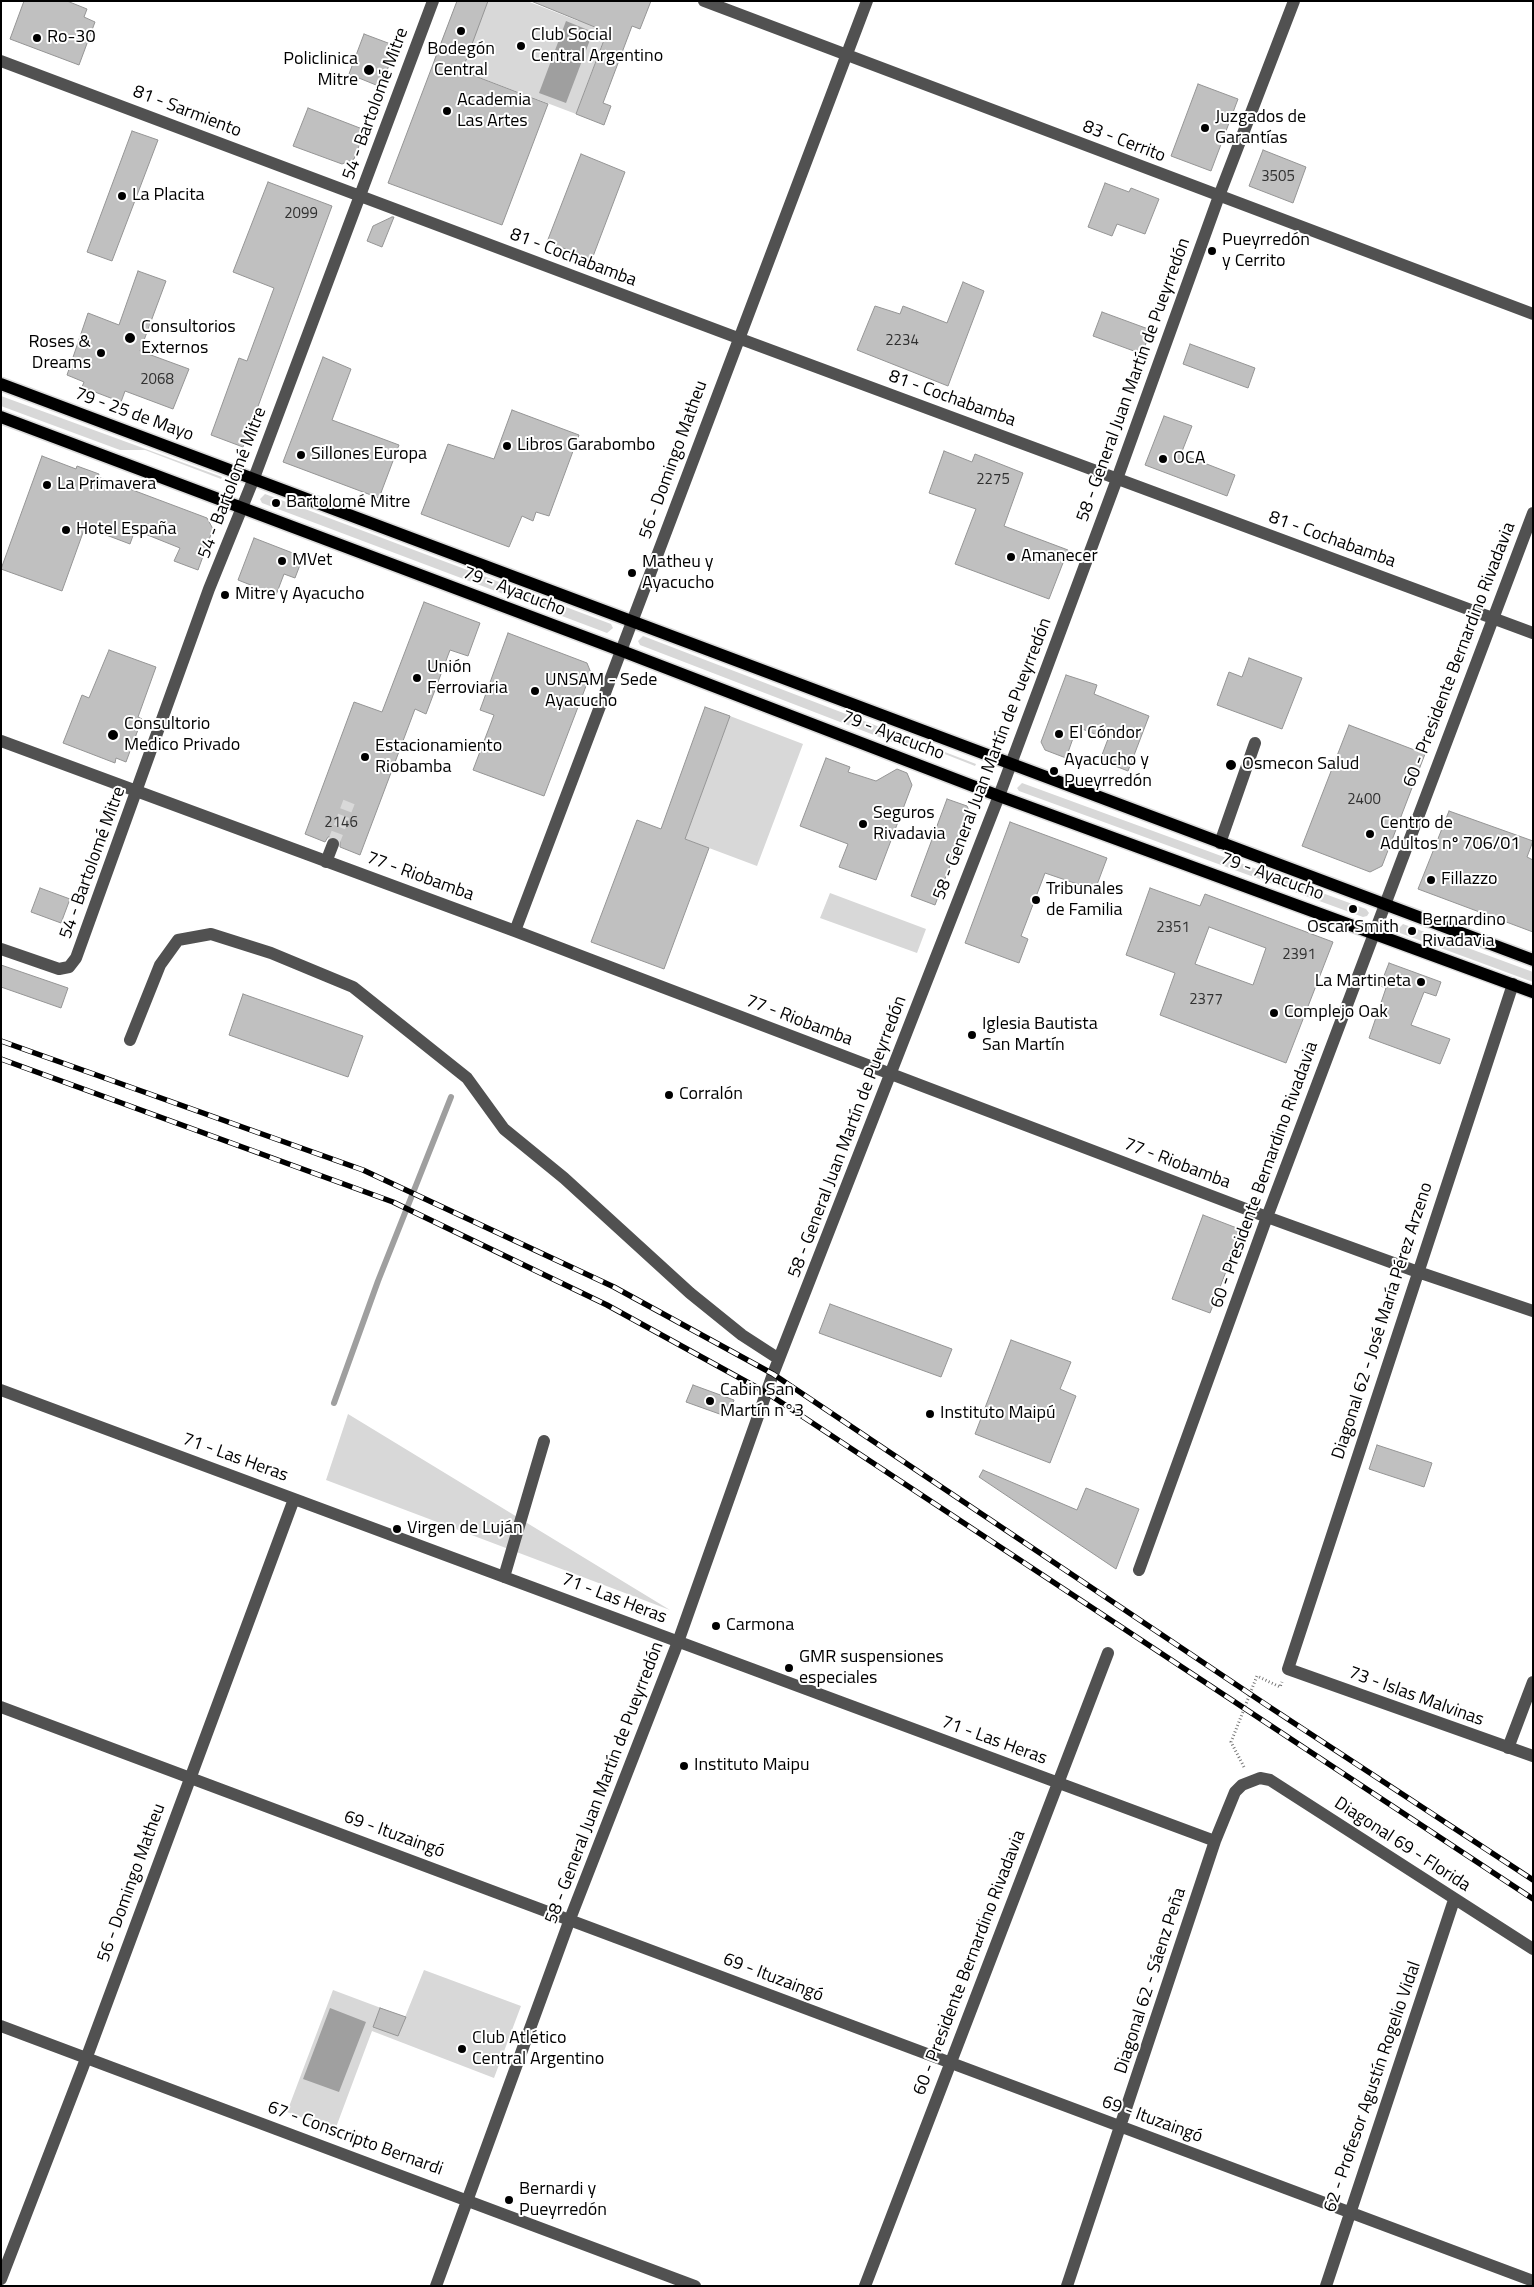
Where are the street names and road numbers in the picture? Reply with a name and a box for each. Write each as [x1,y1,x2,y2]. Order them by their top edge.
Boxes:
street label: 54 - Bartolomé Mitre [338,25,414,183]
street label: 81 - Sarmiento [130,81,244,143]
street label: 83 - Cerrito [1080,116,1168,168]
street label: 81 - Cochabamba [507,224,639,292]
street label: 58 - General Juan Martín de Pueyrredón [1072,235,1196,525]
street label: 81 - Cochabamba [886,366,1018,432]
street label: 56 - Domingo Matheu [635,378,713,542]
street label: 79 - 25 de Mayo [72,384,196,446]
street label: 54 - Bartolomé Mitre [194,404,272,562]
street label: 81 - Cochabamba [1266,507,1398,573]
street label: 60 - Presidente Bernardino Rivadavia [1399,520,1521,790]
street label: 79 - Ayacucho [460,563,568,621]
street label: 58 - General Juan Martín de Pueyrredón [929,615,1057,903]
street label: 79 - Ayacucho [839,707,947,765]
street label: 54 - Bartolomé Mitre [55,784,131,942]
street label: 77 - Riobamba [363,848,477,906]
street label: 79 - Ayacucho [1217,848,1327,906]
street label: 77 - Riobamba [743,991,855,1051]
street label: 58 - General Juan Martín de Pueyrredón [784,993,912,1281]
street label: 60 - Presidente Bernardino Rivadavia [1207,1039,1323,1311]
street label: 77 - Riobamba [1121,1134,1233,1194]
street label: Diagonal 62 - José María Pérez Arzeno [1328,1180,1438,1462]
street label: 71 - Las Heras [179,1429,291,1487]
street label: 71 - Las Heras [558,1569,670,1629]
street label: 58 - General Juan Martín de Pueyrredón [541,1639,669,1927]
street label: 73 - Islas Malvinas [1345,1663,1487,1731]
street label: 71 - Las Heras [938,1712,1050,1770]
street label: Diagonal 69 - Florida [1330,1793,1474,1897]
street label: 56 - Domingo Matheu [93,1801,171,1965]
street label: 69 - Ituzaingó [341,1807,447,1863]
street label: 60 - Presidente Bernardino Rivadavia [909,1828,1031,2098]
street label: Diagonal 62 - Sáenz Peña [1111,1885,1191,2077]
street label: 69 - Ituzaingó [720,1949,826,2007]
street label: 62 - Profesor Agustín Rogelio Vidal [1320,1959,1426,2215]
street label: 69 - Ituzaingó [1099,2092,1205,2148]
street label: 67 - Conscripto Bernardi [264,2097,446,2181]

